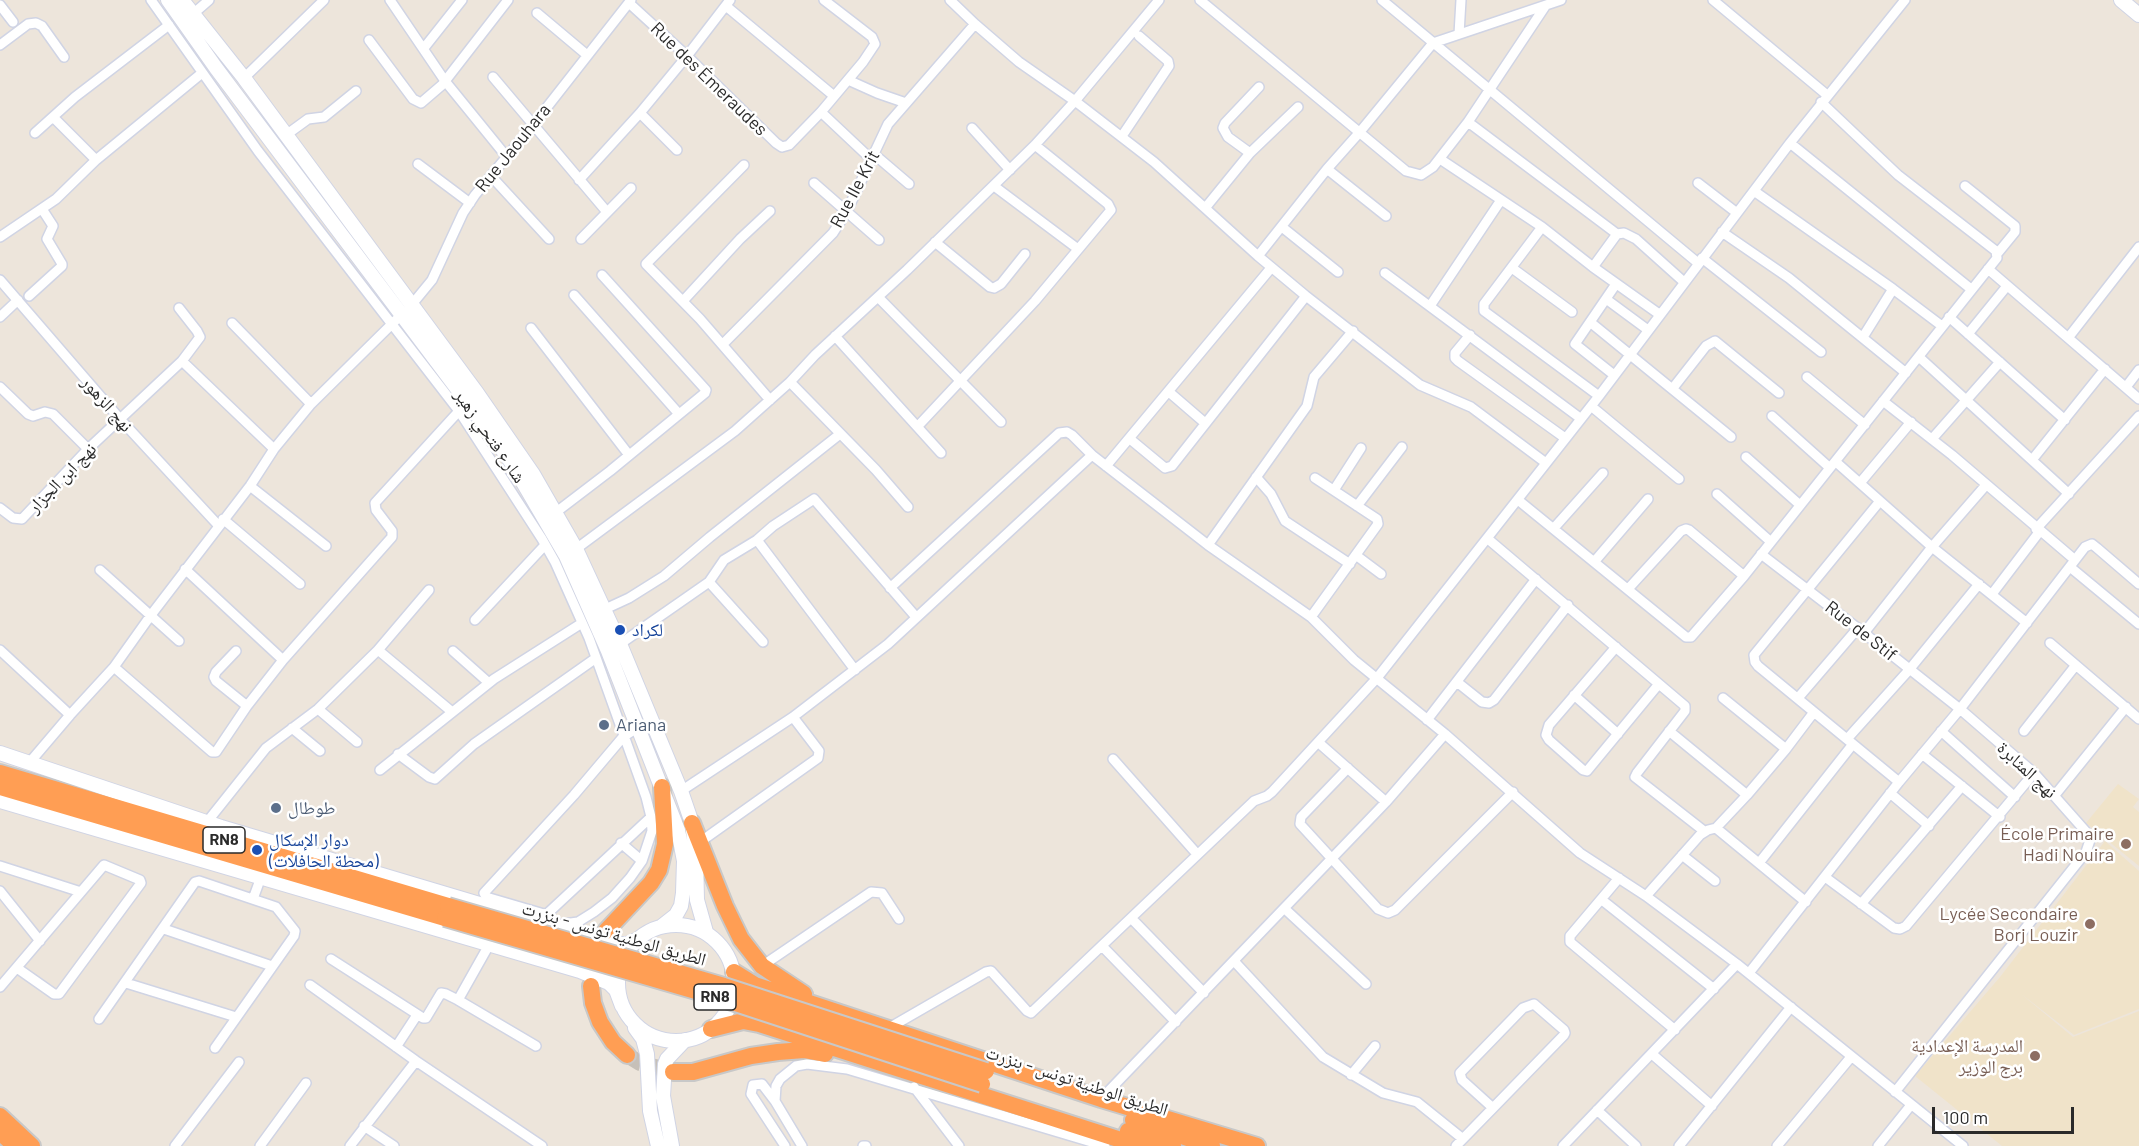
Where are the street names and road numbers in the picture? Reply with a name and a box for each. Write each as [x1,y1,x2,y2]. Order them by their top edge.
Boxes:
street label: Rue des Émeraudes [646,18,772,140]
street label: Rue Jaouhara [471,99,555,197]
street label: Rue Ile Krit [826,147,884,231]
street label: نهج الزهور [77,372,137,436]
street label: شارع فتحي زهير [450,385,530,487]
street label: نهج ابن الجزار [23,438,101,518]
street label: Rue de Stif [1821,596,1901,666]
street label: نهج المثابرة [1993,737,2061,803]
road number: RN8 [203,827,245,853]
street label: الطريق الوطنية تونس - بنزرت [520,897,708,971]
road number: RN8 [694,984,736,1010]
street label: الطريق الوطنية تونس - بنزرت [983,1041,1171,1121]

